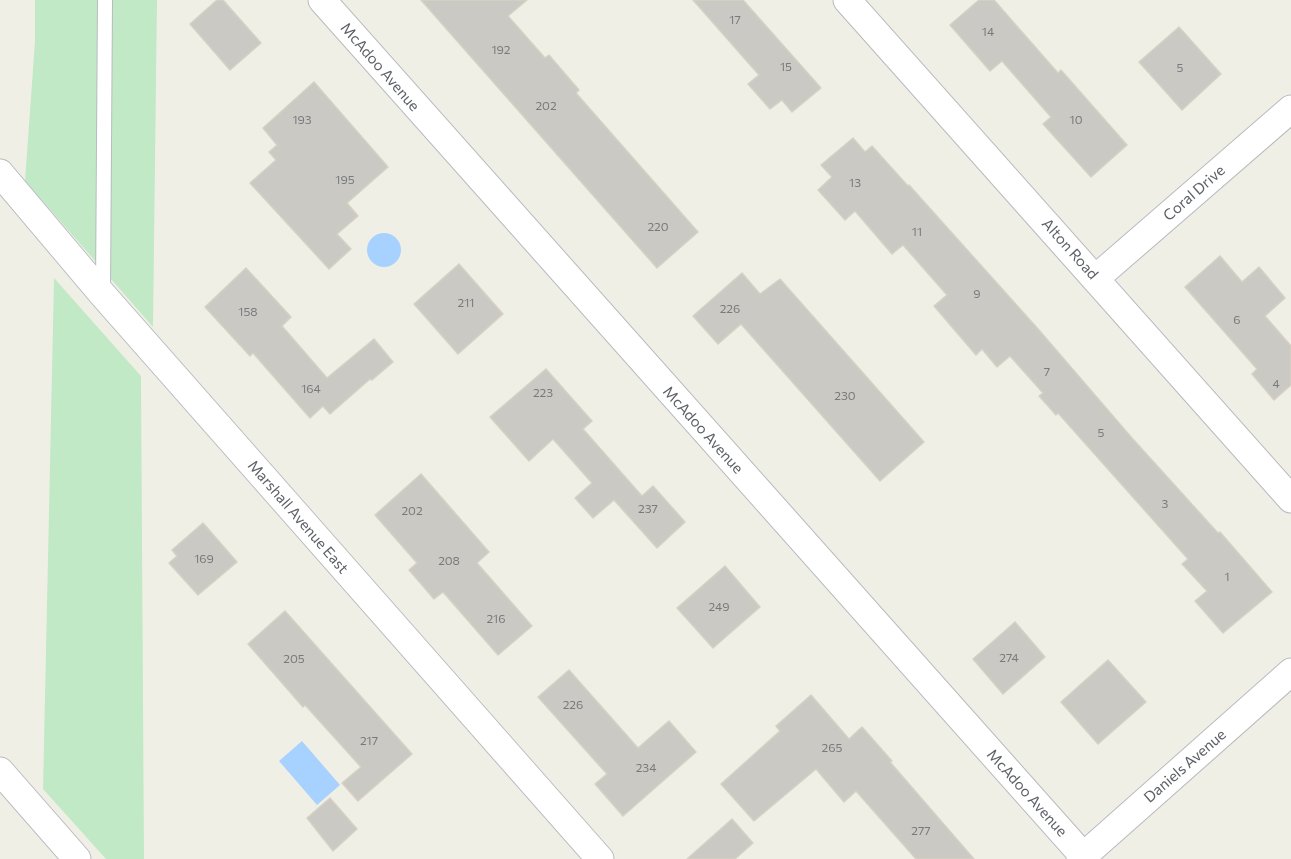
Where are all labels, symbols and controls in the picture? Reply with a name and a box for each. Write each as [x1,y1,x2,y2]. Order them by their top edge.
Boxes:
house number: 17 [729,13,741,27]
street label: McAdoo Avenue [337,19,423,115]
house number: 14 [982,25,994,39]
house number: 192 [491,43,511,57]
house number: 15 [780,60,792,74]
house number: 5 [1177,61,1183,75]
house number: 202 [535,99,557,113]
house number: 193 [292,113,312,127]
house number: 10 [1070,113,1082,127]
street label: Coral Drive [1159,161,1229,225]
house number: 195 [335,173,355,187]
house number: 13 [849,176,861,190]
street label: Alton Road [1038,215,1102,283]
house number: 220 [647,220,669,234]
house number: 11 [912,225,922,239]
house number: 9 [973,287,981,301]
house number: 211 [458,296,474,310]
house number: 226 [720,302,740,316]
house number: 158 [238,305,258,319]
house number: 6 [1233,313,1241,327]
house number: 7 [1044,365,1050,379]
house number: 4 [1272,377,1280,391]
house number: 164 [301,382,321,396]
street label: McAdoo Avenue [659,383,747,477]
house number: 223 [533,386,553,400]
house number: 230 [834,389,856,403]
house number: 5 [1098,426,1104,440]
street label: Marshall Avenue East [244,457,352,577]
house number: 3 [1162,497,1168,511]
house number: 237 [638,502,658,516]
house number: 202 [401,504,423,518]
house number: 169 [194,552,214,566]
house number: 208 [438,554,460,568]
house number: 1 [1224,570,1230,584]
house number: 249 [709,600,729,614]
house number: 216 [486,612,506,626]
house number: 274 [999,651,1019,665]
house number: 205 [283,652,305,666]
house number: 226 [563,698,583,712]
street label: Daniels Avenue [1140,725,1230,807]
house number: 217 [360,734,378,748]
house number: 265 [822,741,842,755]
street label: McAdoo Avenue [983,746,1071,840]
house number: 234 [636,761,656,775]
house number: 277 [911,824,931,838]

